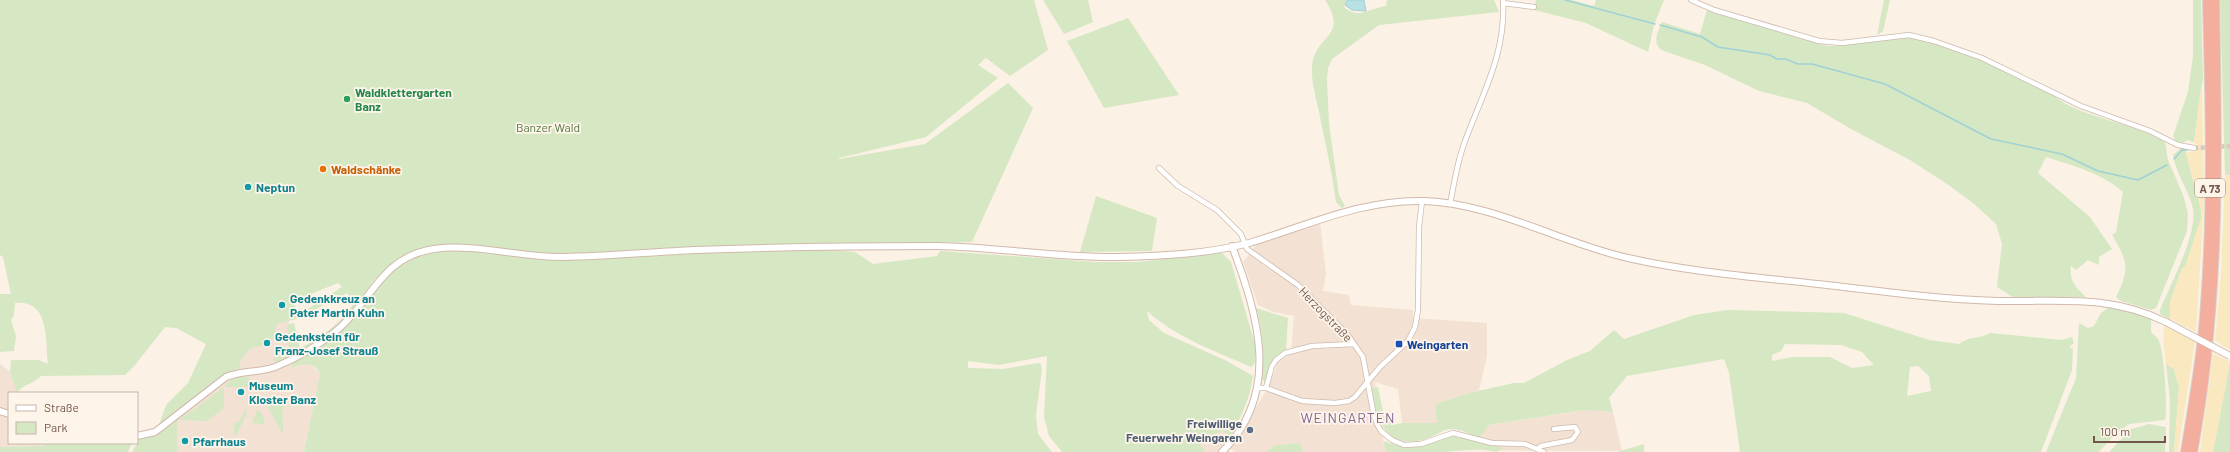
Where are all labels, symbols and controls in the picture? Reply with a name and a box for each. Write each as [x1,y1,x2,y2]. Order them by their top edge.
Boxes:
place label: Waldklettergarten Banz [355,85,452,113]
marker: Waldklettergarten Banz [342,94,352,104]
park label: Banzer Wald [516,120,580,134]
place label: Waldschänke [331,162,402,176]
marker: Waldschänke [318,164,328,174]
road number: A 73 [2195,179,2225,197]
place label: Neptun [256,180,295,194]
marker: Neptun [243,182,253,192]
street label: Herzogstraße [1296,284,1356,344]
place label: Gedenkkreuz an Pater Martin Kuhn [290,291,385,319]
marker: Gedenkkreuz an Pater Martin Kuhn [277,300,287,310]
place label: Gedenkstein für Franz-Josef Strauß [275,329,378,357]
place label: Weingarten [1407,337,1468,351]
marker: Gedenkstein für Franz-Josef Strauß [262,338,272,348]
marker: Weingarten [1394,339,1404,349]
place label: Museum Kloster Banz [249,378,316,406]
marker: Museum Kloster Banz [236,387,246,397]
legend [8,392,138,444]
text: Straße [44,400,79,414]
district label: WEINGARTEN [1300,409,1396,426]
place label: Freiwillige Feuerwehr Weingaren [1126,416,1242,444]
scale bar [2094,418,2165,444]
text: Park [44,420,68,434]
text: 100 m [2100,424,2130,438]
marker: Freiwillige Feuerwehr Weingaren [1245,425,1255,435]
place label: Pfarrhaus [193,434,246,448]
marker: Pfarrhaus [180,436,190,446]

